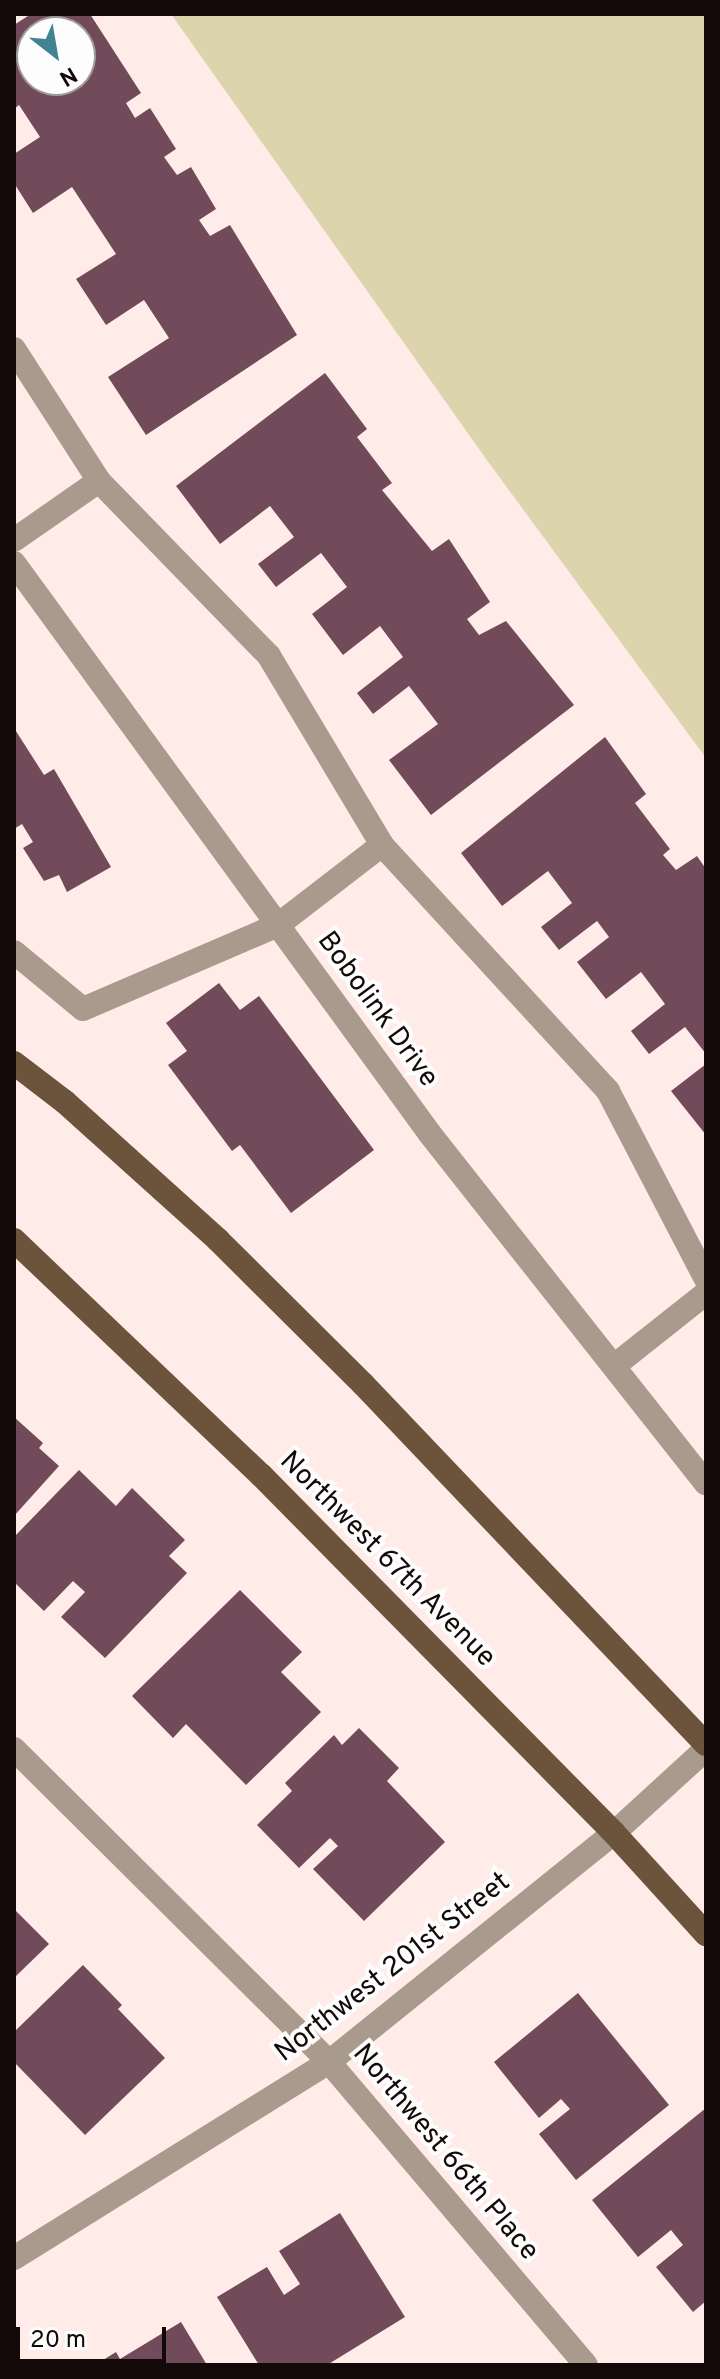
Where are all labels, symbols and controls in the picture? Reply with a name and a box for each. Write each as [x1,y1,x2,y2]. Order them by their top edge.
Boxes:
north arrow [16,16,96,96]
text: N [54,60,81,91]
street label: Bobolink Drive [309,926,445,1094]
street label: Northwest 67th Avenue [272,1445,502,1675]
street label: Northwest 201st Street [269,1866,517,2070]
street label: Northwest 66th Place [345,2038,545,2268]
scale bar [20,2311,170,2361]
text: 20 m [30,2326,86,2356]

